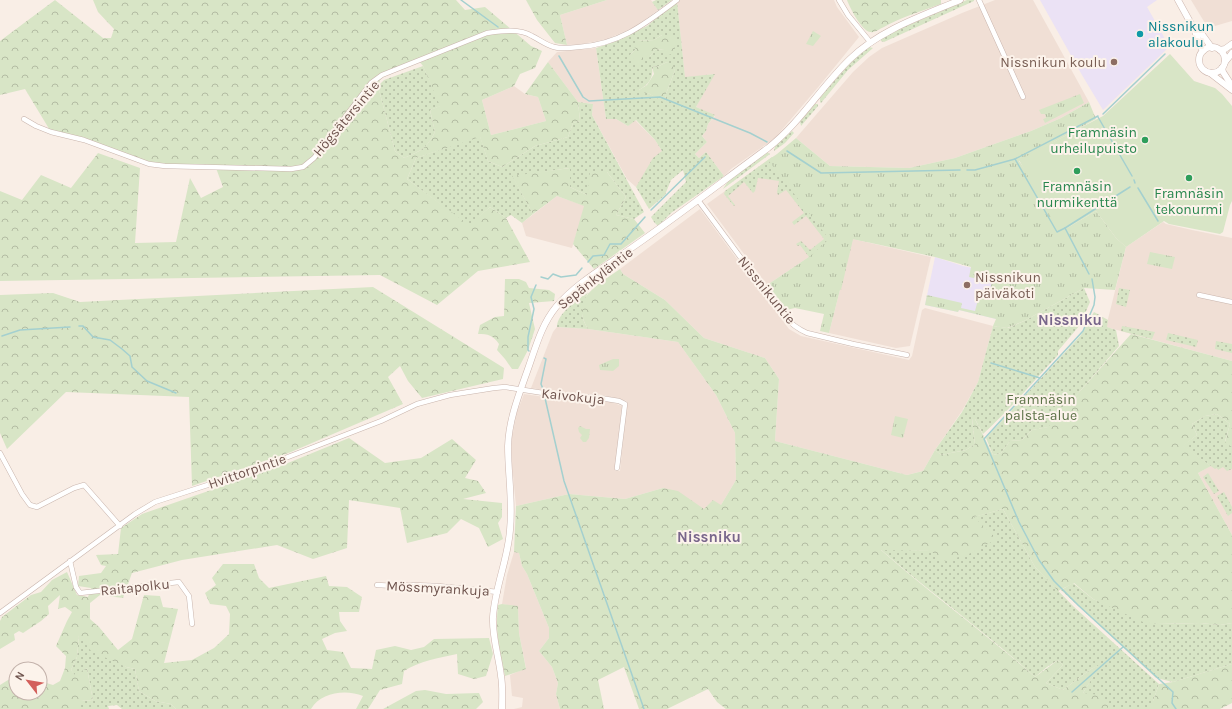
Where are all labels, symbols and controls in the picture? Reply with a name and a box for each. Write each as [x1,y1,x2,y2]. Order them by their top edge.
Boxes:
place label: Nissnikun alakoulu [1148,18,1214,51]
marker: Nissnikun alakoulu [1135,29,1145,39]
place label: Nissnikun koulu [1000,54,1106,71]
marker: Nissnikun koulu [1109,57,1119,67]
street label: Högsätersintie [310,77,383,160]
place label: Framnäsin urheilupuisto [1050,124,1137,157]
marker: Framnäsin urheilupuisto [1140,135,1150,145]
marker: Framnäsin nurmikenttä [1072,166,1082,176]
marker: Framnäsin tekonurmi [1184,173,1194,183]
place label: Framnäsin nurmikenttä [1036,178,1118,211]
place label: Framnäsin tekonurmi [1154,185,1224,218]
street label: Sepänkyläntie [554,244,636,313]
street label: Nissnikuntie [734,253,799,328]
place label: Nissnikun päiväkoti [975,269,1041,302]
marker: Nissnikun päiväkoti [962,280,972,290]
district label: Nissniku [1038,311,1102,329]
street label: Kaivokuja [540,385,605,408]
park label: Framnäsin palsta-alue [1005,391,1077,424]
street label: Hvittorpintie [206,450,288,493]
district label: Nissniku [677,528,741,546]
street label: Raitapolku [100,575,171,600]
street label: Mössmyrankuja [386,577,490,600]
north arrow [8,661,48,701]
text: N [12,669,27,683]

